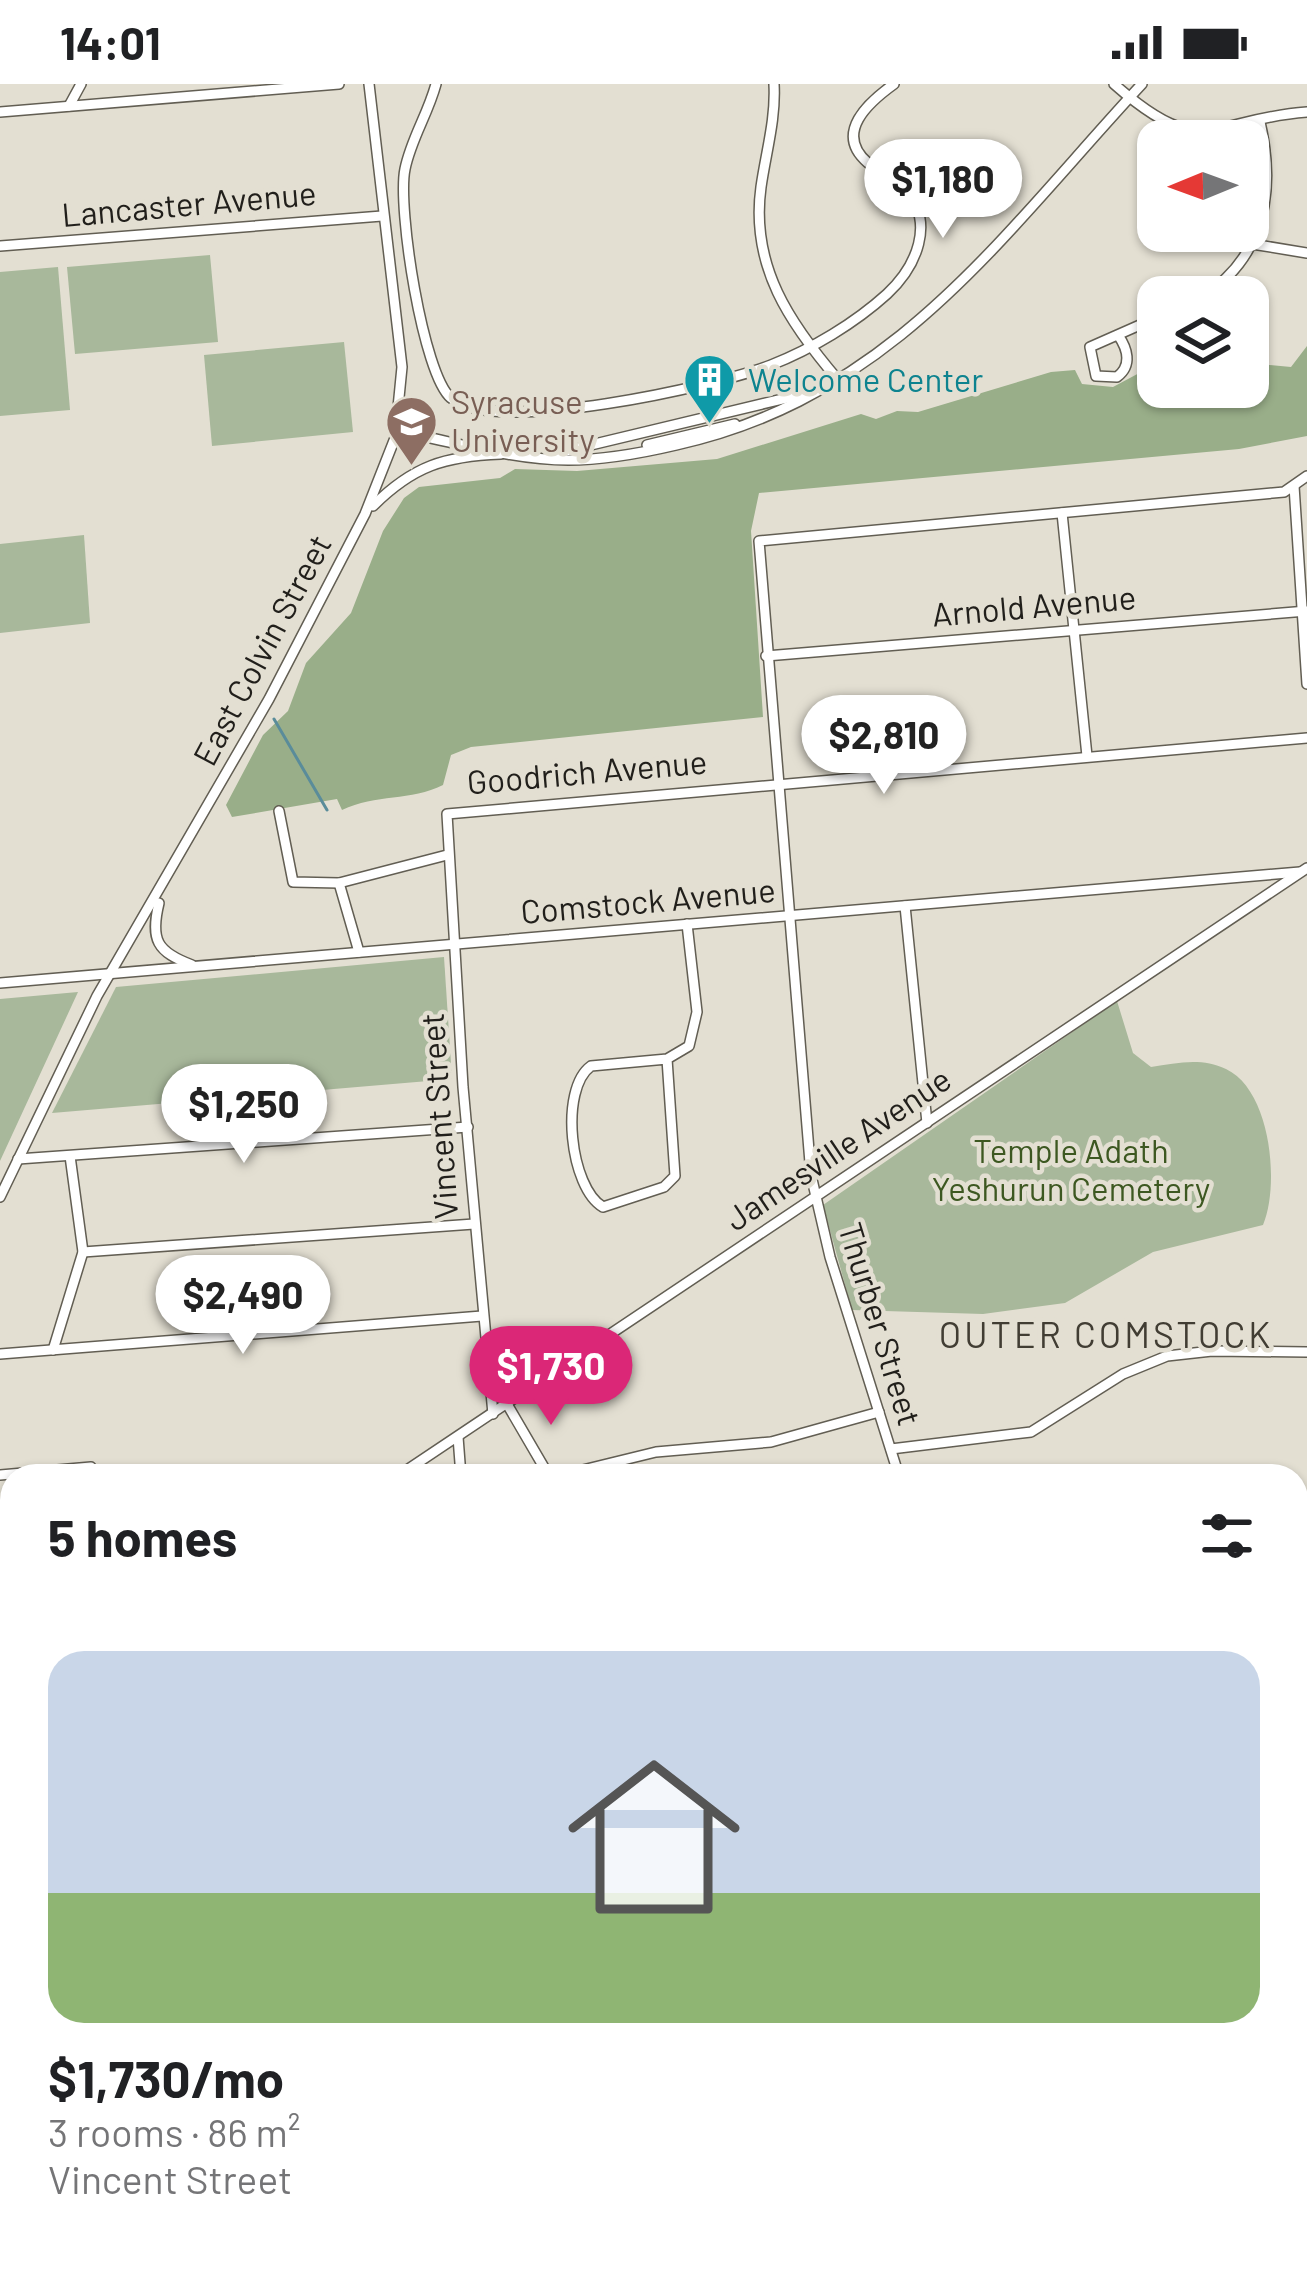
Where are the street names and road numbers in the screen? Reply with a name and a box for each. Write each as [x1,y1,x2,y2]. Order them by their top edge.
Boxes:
street label: Lancaster Avenue [60,172,318,234]
street label: East Colvin Street [184,527,339,772]
street label: Arnold Avenue [930,576,1138,634]
street label: Goodrich Avenue [465,741,709,801]
street label: Comstock Avenue [519,869,777,931]
street label: Vincent Street [411,1012,465,1220]
street label: Jamesville Avenue [717,1058,958,1238]
street label: Thurber Street [831,1217,931,1430]

